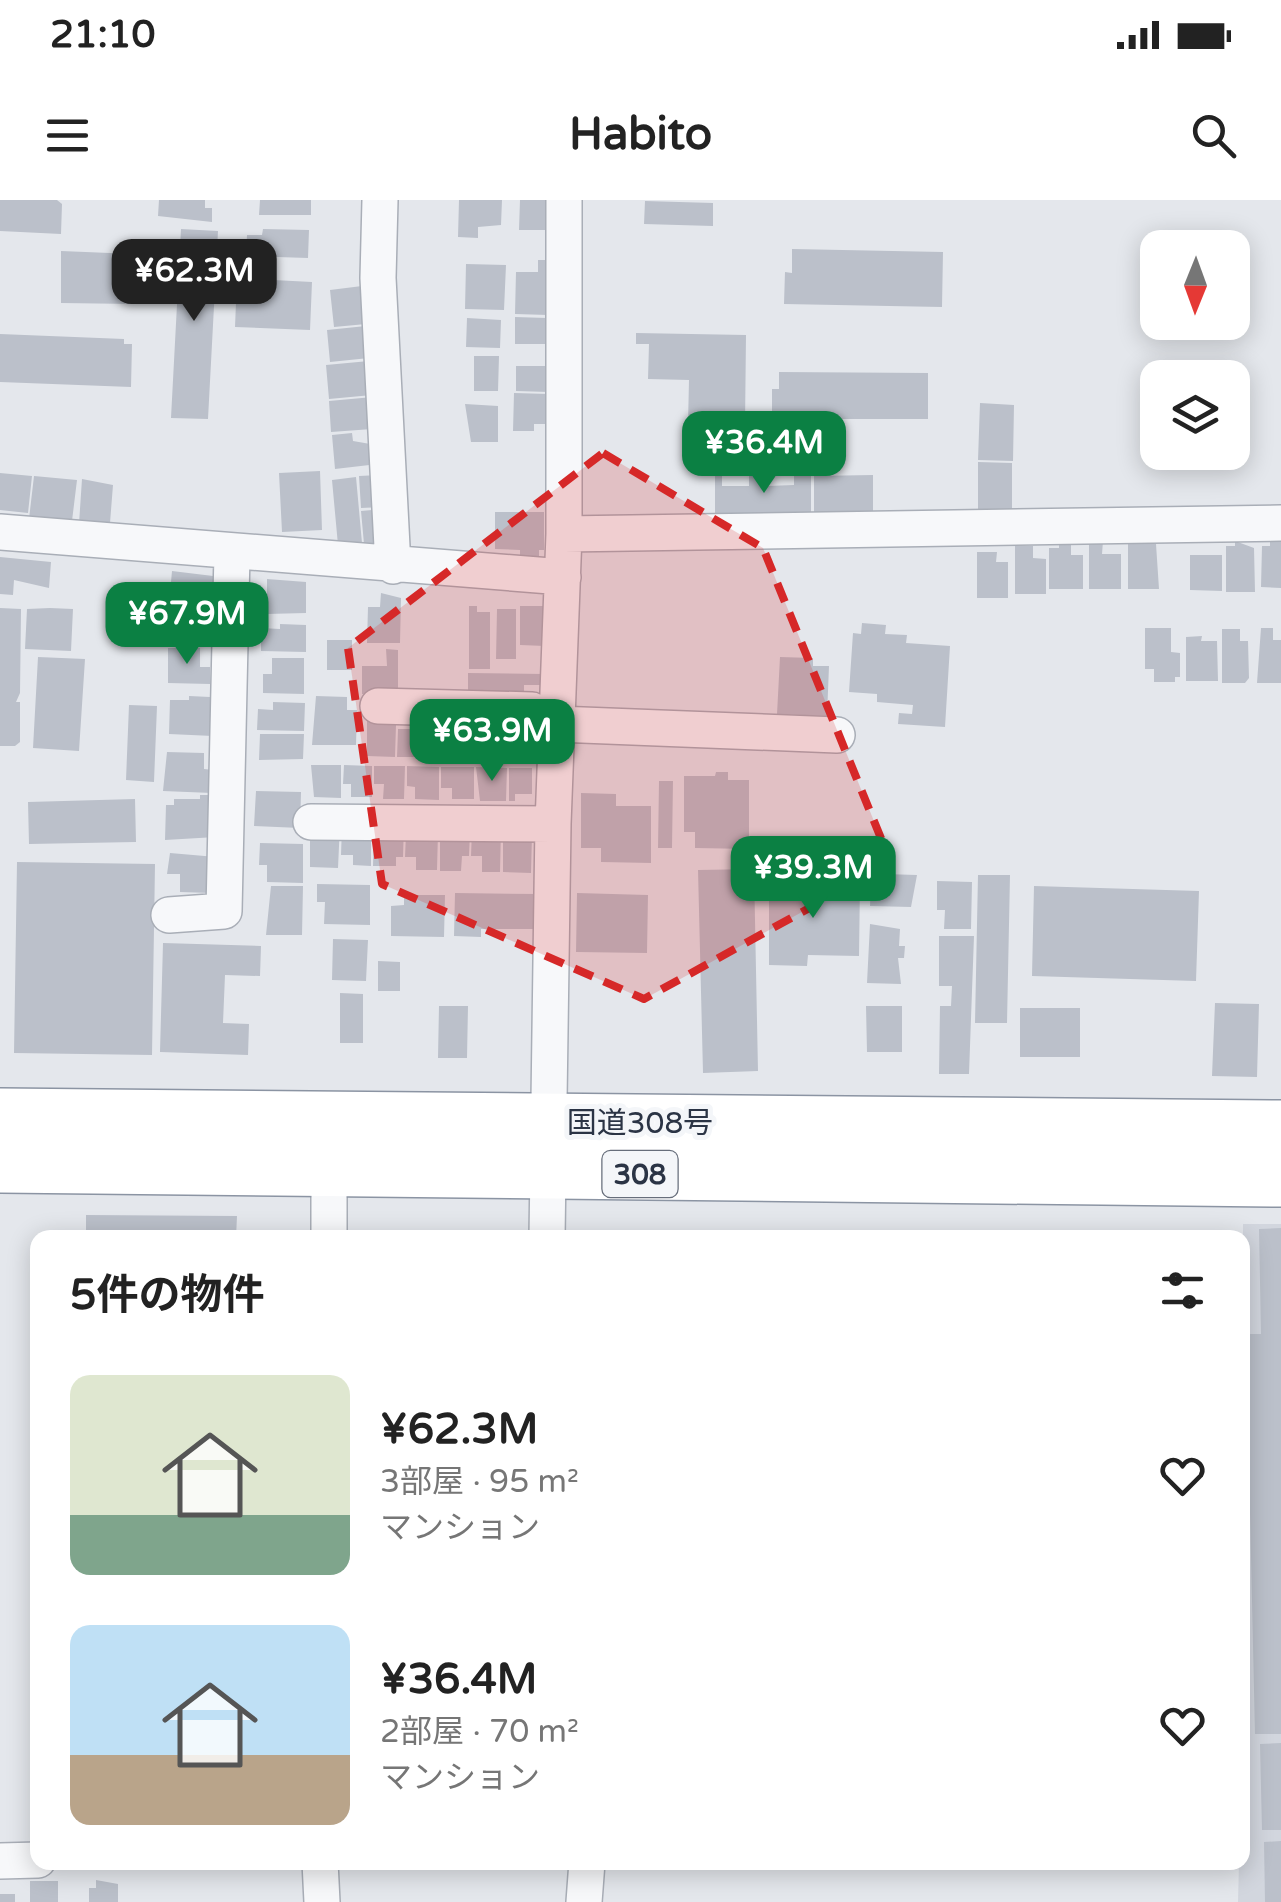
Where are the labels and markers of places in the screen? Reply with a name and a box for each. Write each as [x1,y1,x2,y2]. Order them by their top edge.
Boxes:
pin: ¥62.3M [113,239,275,324]
pin: ¥36.4M [683,411,845,496]
pin: ¥67.9M [106,582,268,667]
pin: ¥63.9M [411,699,573,784]
pin: ¥39.3M [732,836,894,921]

